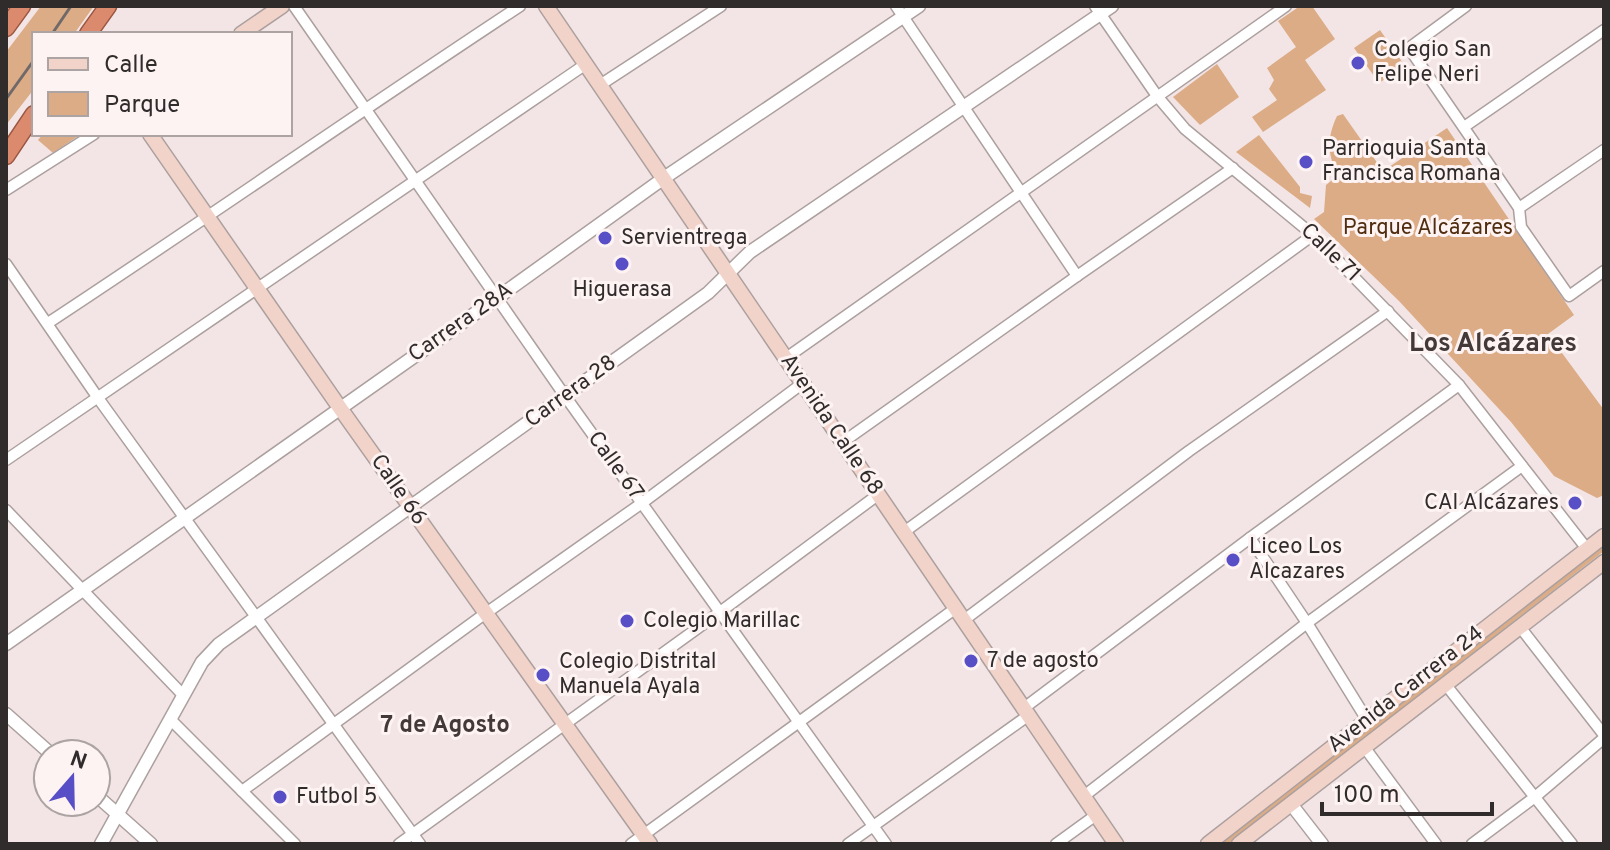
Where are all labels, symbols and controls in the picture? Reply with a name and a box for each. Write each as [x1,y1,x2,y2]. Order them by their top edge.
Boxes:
legend [32,32,292,136]
place label: Colegio San Felipe Neri [1374,37,1491,89]
text: Calle [104,51,158,81]
marker: Colegio San Felipe Neri [1349,54,1367,72]
text: Parque [104,91,180,121]
place label: Parrioquia Santa Francisca Romana [1322,136,1501,188]
marker: Parrioquia Santa Francisca Romana [1297,153,1315,171]
park label: Parque Alcázares [1343,215,1513,242]
street label: Calle 71 [1294,218,1366,288]
place label: Servientrega [621,225,747,252]
marker: Servientrega [596,229,614,247]
marker: Higuerasa [613,255,631,273]
street label: Carrera 28A [404,277,518,369]
place label: Higuerasa [572,277,672,304]
district label: Los Alcázares [1409,328,1577,361]
street label: Avenida Calle 68 [774,349,888,501]
street label: Carrera 28 [520,350,622,434]
street label: Calle 67 [581,426,649,506]
street label: Calle 66 [364,449,432,531]
place label: CAI Alcázares [1424,490,1559,517]
marker: CAI Alcázares [1566,494,1584,512]
place label: Liceo Los Alcazares [1249,534,1345,586]
marker: Liceo Los Alcazares [1224,551,1242,569]
place label: Colegio Marillac [643,608,800,635]
marker: Colegio Marillac [618,612,636,630]
street label: Avenida Carrera 24 [1323,621,1489,759]
place label: 7 de agosto [987,648,1099,675]
place label: Colegio Distrital Manuela Ayala [559,649,717,701]
marker: 7 de agosto [962,652,980,670]
marker: Colegio Distrital Manuela Ayala [534,666,552,684]
district label: 7 de Agosto [380,711,510,741]
north arrow [32,738,112,818]
text: N [66,746,90,777]
scale bar [1322,766,1492,816]
text: 100 m [1334,781,1400,811]
place label: Futbol 5 [296,784,377,811]
marker: Futbol 5 [271,788,289,806]

